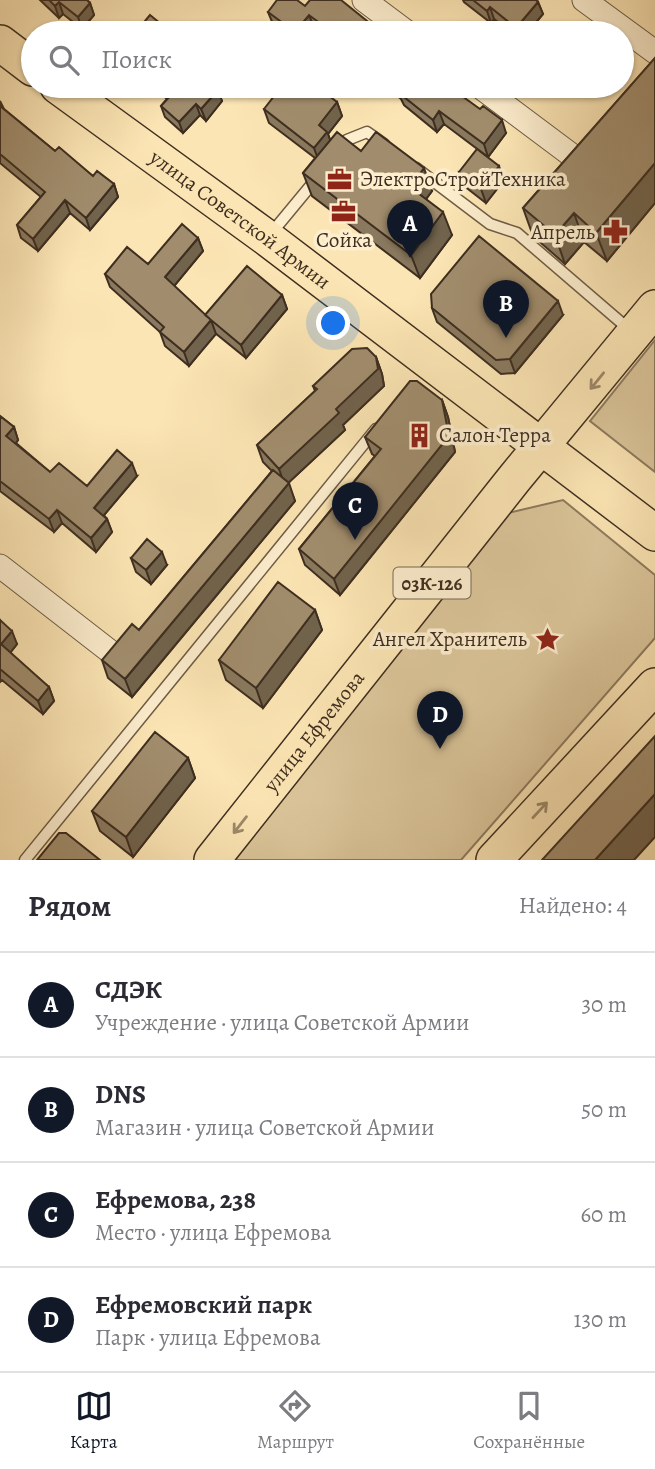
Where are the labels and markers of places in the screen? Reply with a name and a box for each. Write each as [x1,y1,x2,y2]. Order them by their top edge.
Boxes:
office icon: ЭлектроСтройТехника [326,165,354,193]
place label: ЭлектроСтройТехника [360,165,566,193]
office icon: Сойка [330,197,358,225]
pin: A [387,200,433,258]
place label: Апрель [530,218,595,246]
pharmacy icon: Апрель [601,218,629,246]
place label: Сойка [316,226,372,254]
pin: B [483,280,529,338]
building icon: Салон Терра [405,421,433,449]
place label: Салон Терра [439,421,551,449]
pin: C [332,482,378,540]
place label: Ангел Хранитель [372,625,527,653]
place icon: Ангел Хранитель [533,625,561,653]
pin: D [417,691,463,749]

